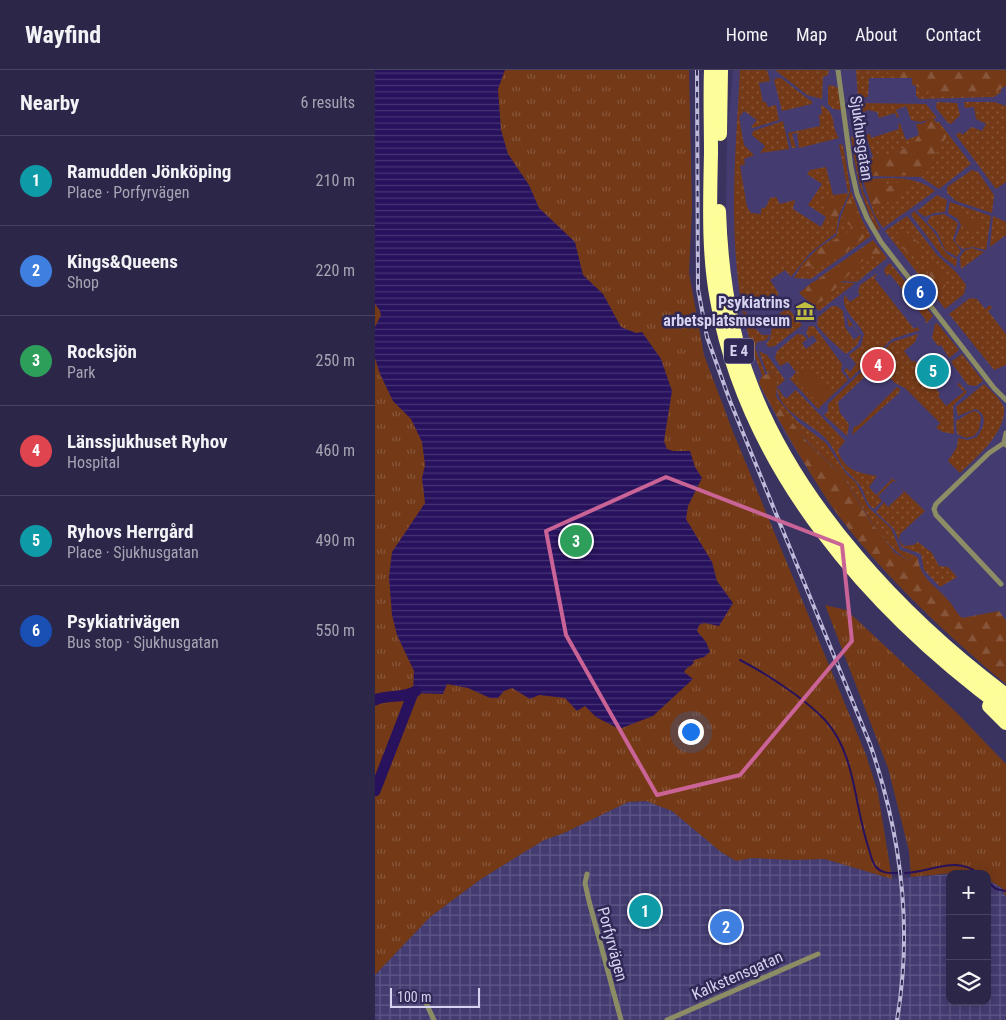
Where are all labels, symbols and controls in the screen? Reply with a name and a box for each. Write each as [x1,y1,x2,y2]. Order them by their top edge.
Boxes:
text: Wayfind [25,21,101,49]
text: Home [726,24,768,45]
text: Map [796,24,827,45]
text: About [855,24,897,45]
text: Contact [925,24,981,45]
text: Nearby [20,91,79,115]
text: 6 results [300,93,355,112]
street label: Sjukhusgatan [846,95,877,182]
text: Ramudden Jönköping [67,160,231,183]
text: 1 [32,171,40,190]
text: 210 m [316,171,355,190]
text: Place · Porfyrvägen [67,183,189,202]
text: Kings&Queens [67,250,178,273]
text: 2 [32,261,40,280]
text: 220 m [316,261,355,280]
text: Shop [67,273,99,292]
pin: 6 [904,273,936,311]
place label: Psykiatrins arbetsplatsmuseum [663,293,790,330]
museum icon: Psykiatrins arbetsplatsmuseum [794,300,816,322]
road number: E 4 [724,338,754,364]
text: Rocksjön [67,340,137,363]
pin: 4 [862,346,894,384]
text: 3 [32,351,40,370]
text: 250 m [316,351,355,370]
pin: 5 [917,352,949,390]
text: Park [67,363,96,382]
text: Länssjukhuset Ryhov [67,430,228,453]
text: 4 [32,441,40,460]
text: 460 m [316,441,355,460]
text: Hospital [67,453,120,472]
text: Ryhovs Herrgård [67,520,193,543]
pin: 3 [560,522,592,560]
text: 5 [32,531,40,550]
text: 490 m [316,531,355,550]
text: Place · Sjukhusgatan [67,543,199,562]
text: Psykiatrivägen [67,610,180,633]
text: 6 [32,621,40,640]
text: 550 m [316,621,355,640]
text: Bus stop · Sjukhusgatan [67,633,219,652]
your location [678,719,704,745]
map controls [946,870,991,1005]
button: + [946,870,991,915]
pin: 1 [629,892,661,930]
street label: Porfyrvägen [593,905,632,983]
pin: 2 [710,908,742,946]
button: − [946,915,991,960]
street label: Kalkstensgatan [689,947,786,1004]
button: layers [946,960,991,1005]
scale bar [390,985,480,1008]
text: 100 m [397,989,432,1005]

